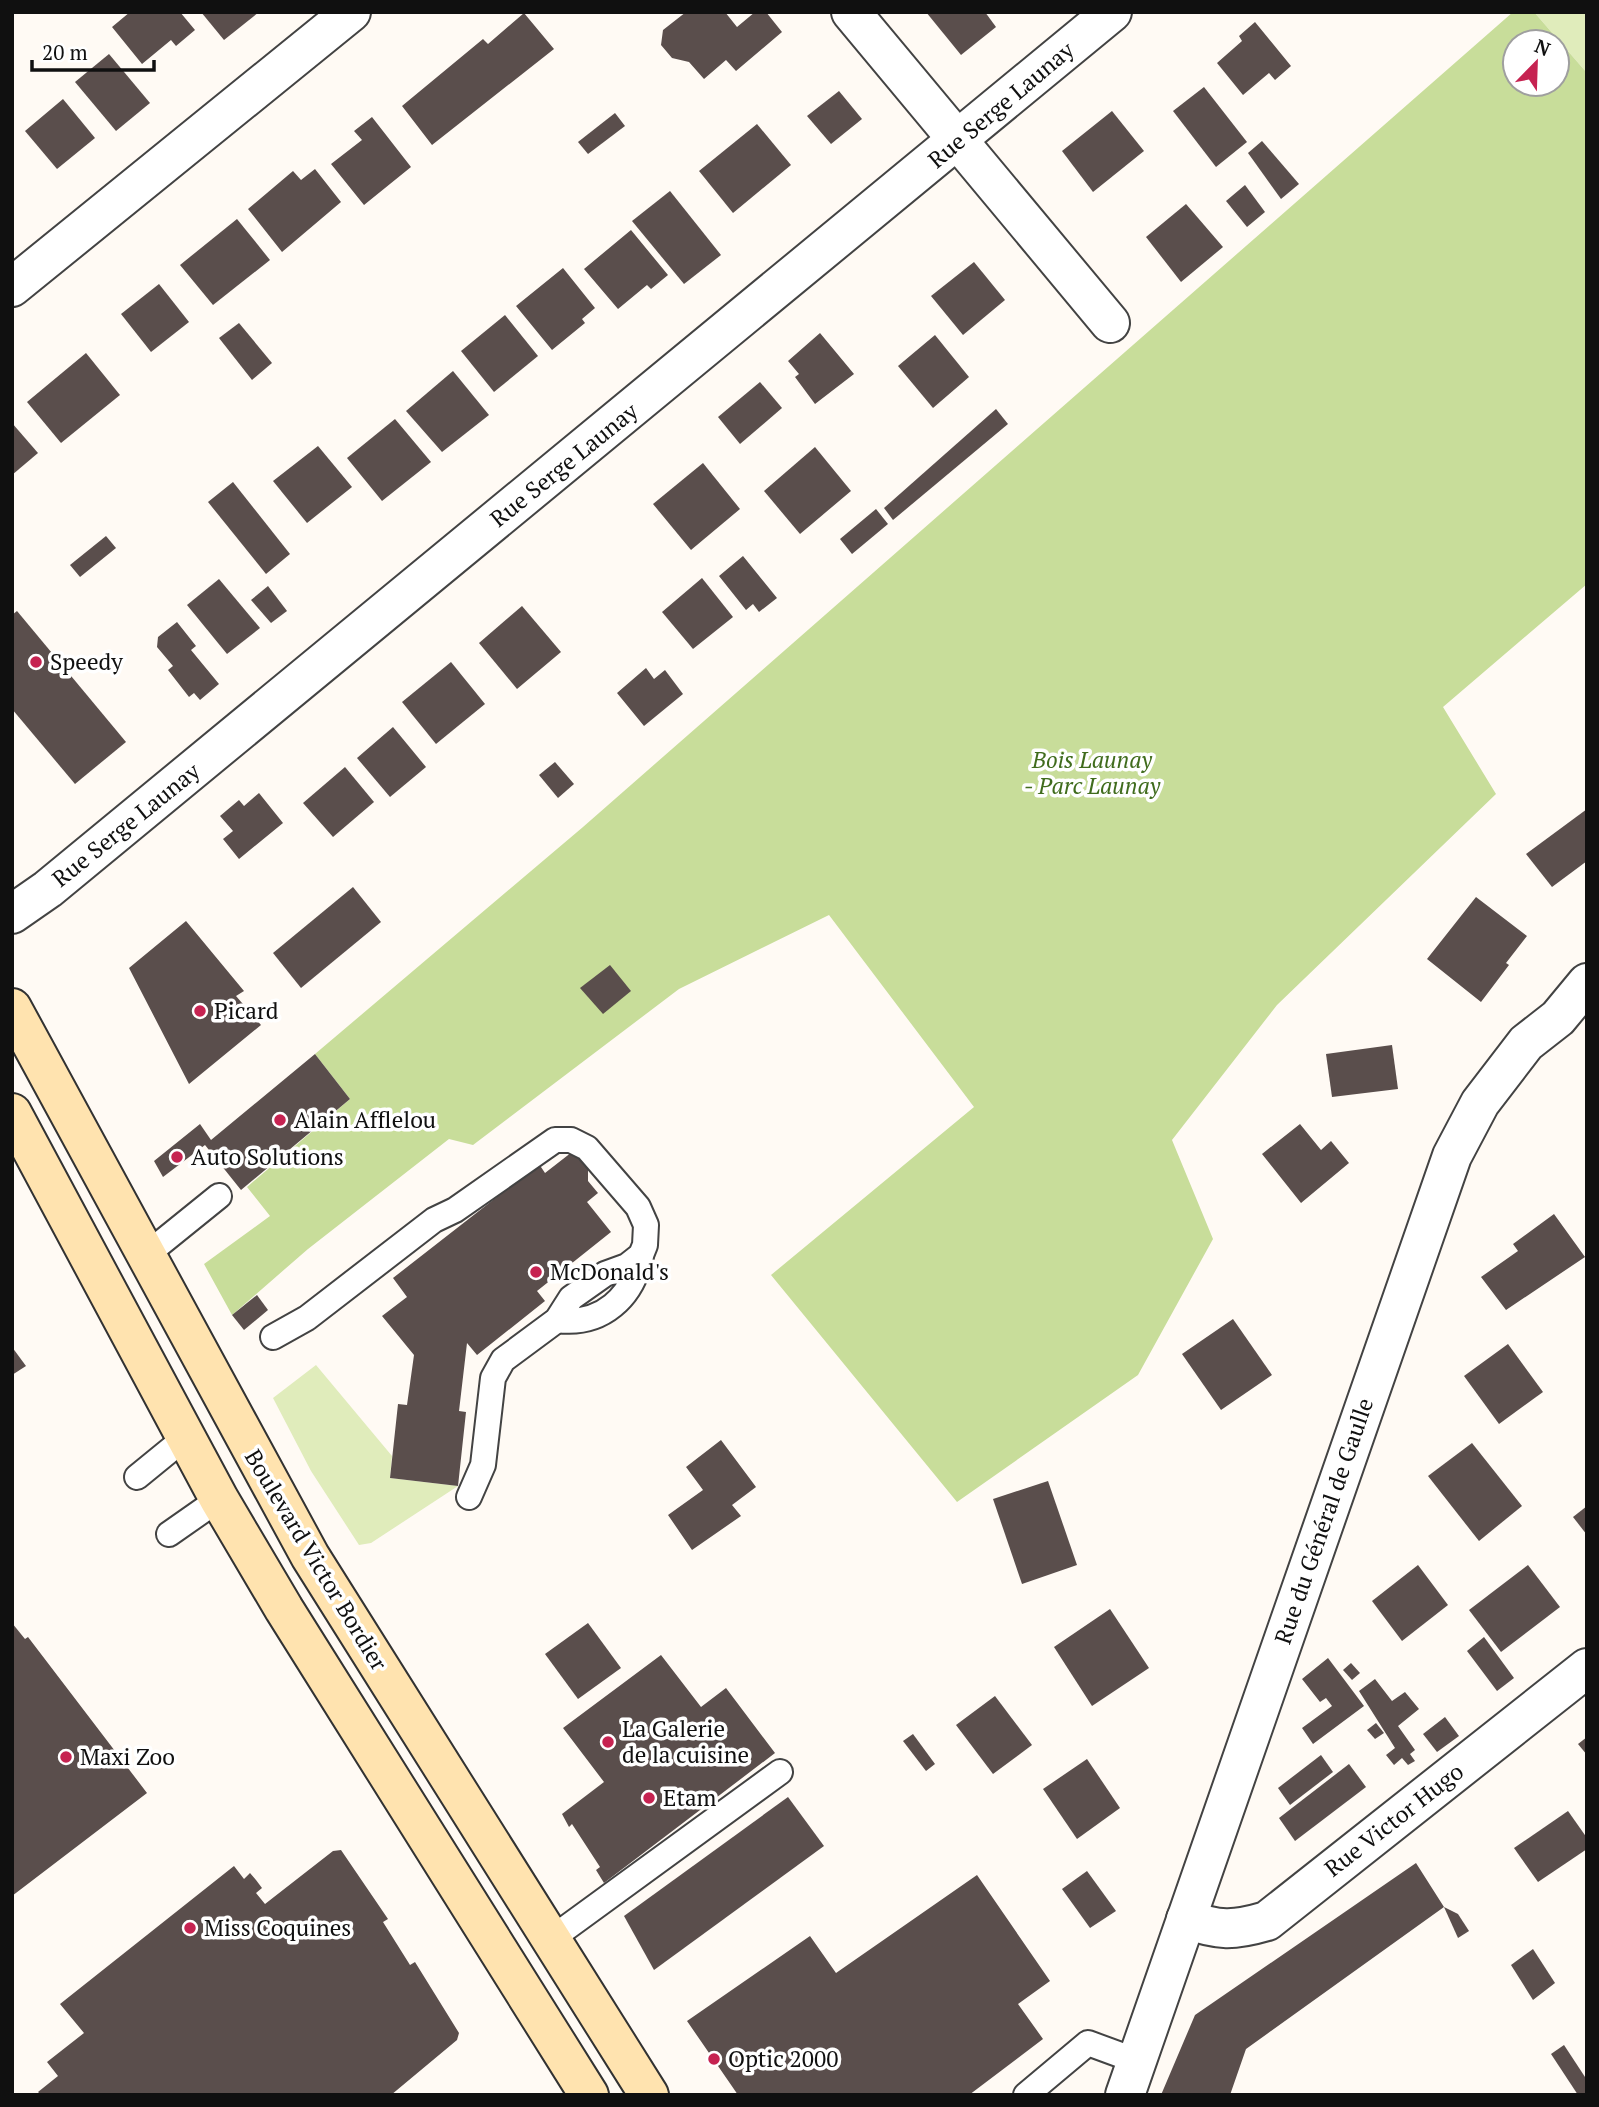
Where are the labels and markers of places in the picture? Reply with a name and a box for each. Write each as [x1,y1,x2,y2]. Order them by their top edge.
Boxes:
place label: Speedy [50,646,123,677]
marker: Speedy [28,654,44,670]
place label: Picard [214,995,279,1026]
marker: Picard [192,1003,208,1019]
place label: Alain Afflelou [294,1104,436,1135]
marker: Alain Afflelou [272,1112,288,1128]
place label: Auto Solutions [191,1141,344,1172]
marker: Auto Solutions [169,1149,185,1165]
place label: McDonald's [550,1256,669,1287]
marker: McDonald's [528,1264,544,1280]
place label: La Galerie de la cuisine [622,1713,749,1770]
marker: La Galerie de la cuisine [600,1734,616,1750]
place label: Maxi Zoo [80,1741,175,1772]
marker: Maxi Zoo [58,1749,74,1765]
place label: Etam [663,1782,717,1813]
marker: Etam [641,1790,657,1806]
place label: Miss Coquines [204,1912,351,1943]
marker: Miss Coquines [182,1920,198,1936]
place label: Optic 2000 [728,2043,839,2074]
marker: Optic 2000 [706,2051,722,2067]

